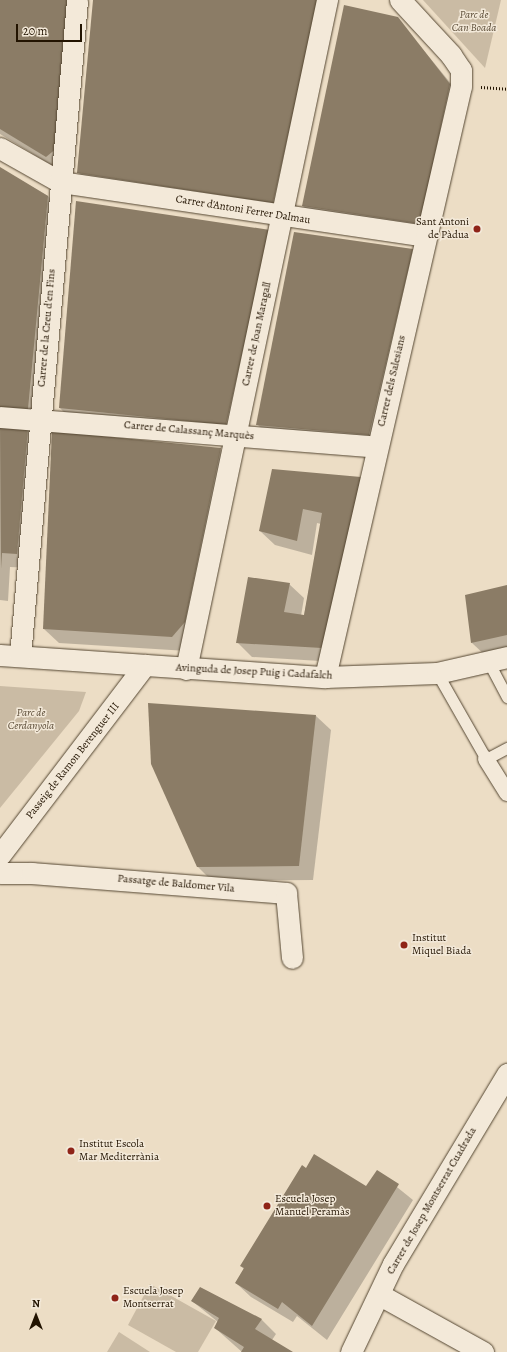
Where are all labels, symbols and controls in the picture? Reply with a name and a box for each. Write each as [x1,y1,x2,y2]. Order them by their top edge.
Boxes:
park label: Parc de Can Boada [452,9,496,35]
scale bar [18,16,84,42]
text: 20 m [23,23,47,39]
street label: Carrer d'Antoni Ferrer Dalmau [175,193,311,227]
place label: Sant Antoni de Pàdua [416,216,469,242]
marker: Sant Antoni de Pàdua [472,224,482,234]
street label: Carrer de la Creu d'en Fins [35,268,59,388]
street label: Carrer de Joan Maragall [240,281,274,387]
street label: Carrer dels Salesians [375,334,409,428]
street label: Carrer de Calassanç Marquès [123,419,255,443]
street label: Avinguda de Josep Puig i Cadafalch [175,661,333,683]
street label: Passeig de Ramon Berenguer III [23,700,123,822]
park label: Parc de Cerdanyola [8,707,54,733]
street label: Passatge de Baldomer Vila [117,872,235,896]
place label: Institut Miquel Biada [412,932,471,958]
marker: Institut Miquel Biada [399,940,409,950]
street label: Carrer de Josep Montserrat Cuadrada [384,1125,480,1277]
place label: Institut Escola Mar Mediterrània [79,1138,159,1164]
marker: Institut Escola Mar Mediterrània [66,1146,76,1156]
place label: Escuela Josep Manuel Peramàs [275,1193,350,1219]
marker: Escuela Josep Manuel Peramàs [262,1201,272,1211]
place label: Escuela Josep Montserrat [123,1285,183,1311]
marker: Escuela Josep Montserrat [110,1293,120,1303]
north arrow [16,1296,56,1336]
text: N [32,1296,40,1311]

